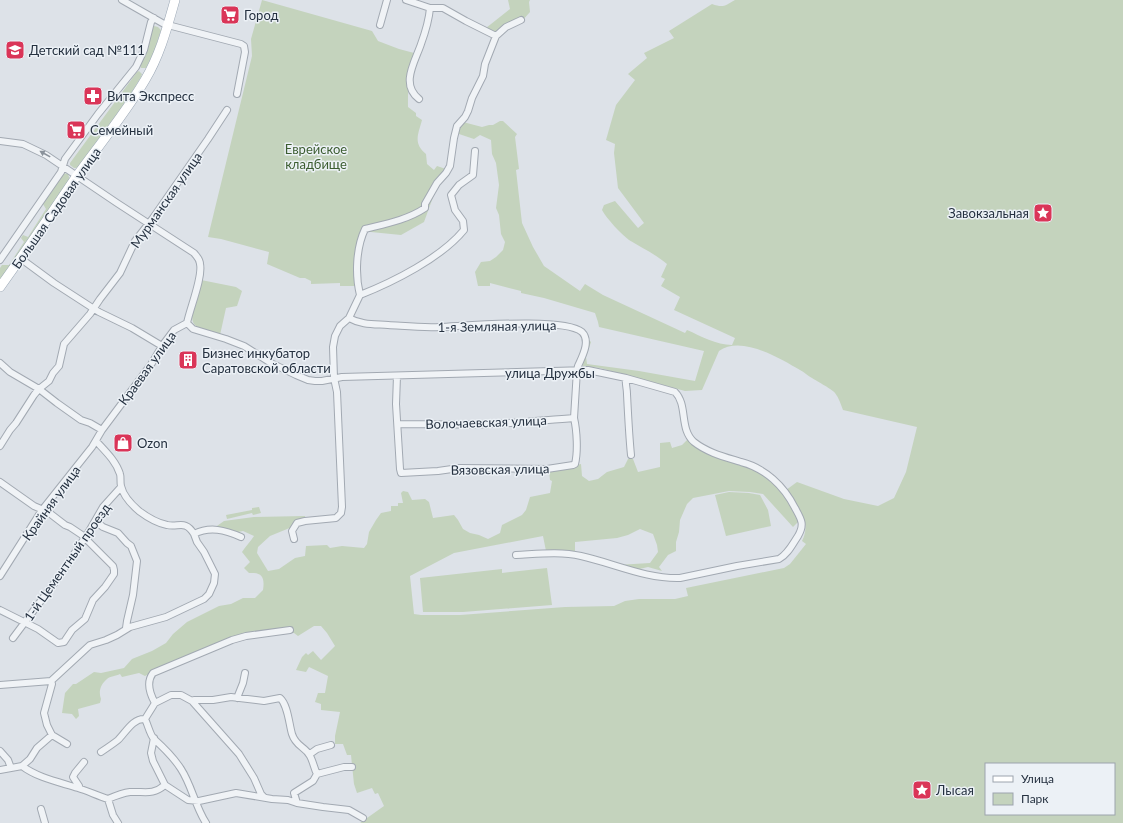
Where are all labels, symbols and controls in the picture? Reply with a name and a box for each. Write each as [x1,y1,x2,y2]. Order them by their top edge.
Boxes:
supermarket icon: Город [219,4,241,26]
place label: Город [244,7,279,23]
school or university icon: Детский сад №111 [4,39,26,61]
place label: Детский сад №111 [29,42,145,58]
pharmacy icon: Вита Экспресс [82,85,104,107]
place label: Вита Экспресс [107,88,194,104]
supermarket icon: Семейный [65,119,87,141]
place label: Семейный [90,122,153,138]
park label: Еврейское кладбище [285,141,347,172]
street label: Большая Садовая улица [8,144,104,272]
street label: Мурманская улица [127,149,205,251]
one-way arrow [39,151,51,158]
place icon: Завокзальная [1032,202,1054,224]
place label: Завокзальная [948,205,1029,221]
street label: 1-я Земляная улица [438,317,556,335]
street label: Краевая улица [115,328,179,408]
place label: Бизнес инкубатор Саратовской области [202,345,331,376]
building icon: Бизнес инкубатор Саратовской области [177,349,199,371]
street label: улица Дружбы [505,365,595,381]
street label: Волочаевская улица [425,412,547,432]
shop icon: Ozon [112,432,134,454]
place label: Ozon [137,435,168,451]
street label: Вязовская улица [450,460,550,478]
street label: Крайняя улица [18,462,84,544]
street label: 1-й Цементный проезд [20,500,114,624]
legend [985,763,1115,815]
text: Улица [1021,771,1054,786]
place icon: Лысая [911,779,933,801]
place label: Лысая [935,782,974,798]
text: Парк [1021,791,1049,806]

